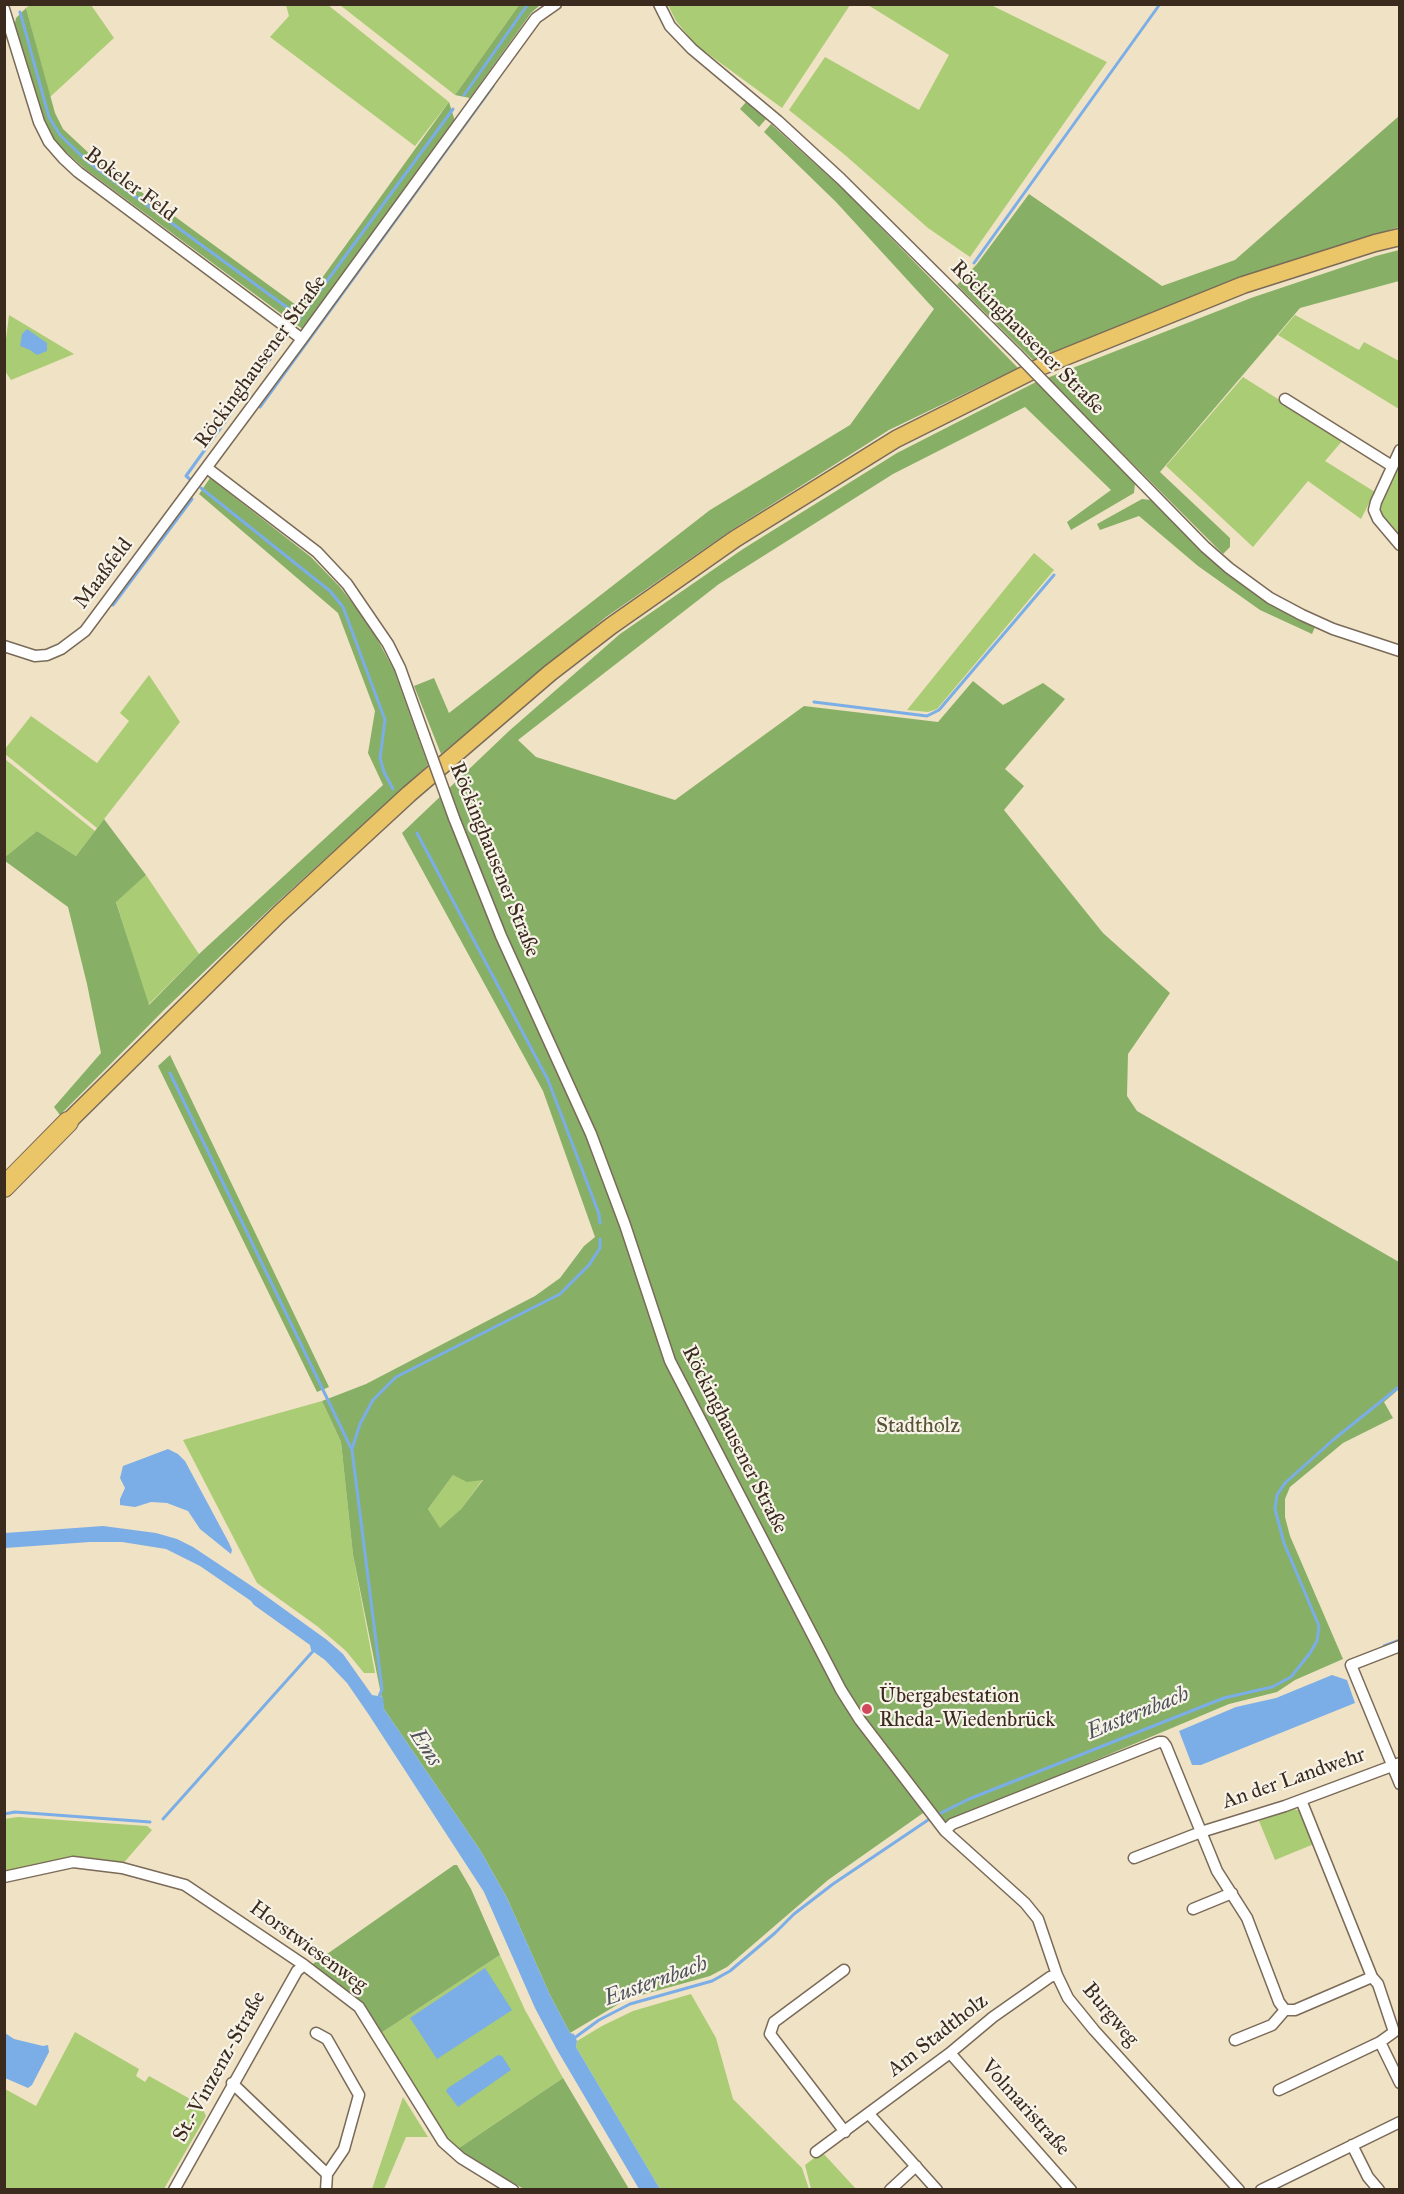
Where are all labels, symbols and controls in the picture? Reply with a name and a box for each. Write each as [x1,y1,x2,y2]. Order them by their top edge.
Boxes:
street label: Bokeler Feld [79,143,181,227]
street label: Röckinghausener Straße [945,256,1109,420]
street label: Röckinghausener Straße [190,271,332,453]
street label: Maaßfeld [69,534,139,614]
street label: Röckinghausener Straße [443,759,545,961]
street label: Röckinghausener Straße [676,1342,792,1538]
park label: Stadtholz [876,1414,960,1440]
water label: Eusternbach [1083,1682,1193,1746]
place label: Übergabestation Rheda-Wiedenbrück [879,1684,1055,1734]
marker: Übergabestation Rheda-Wiedenbrück [860,1702,874,1716]
water label: Ems [403,1724,447,1772]
street label: An der Landwehr [1219,1743,1369,1815]
street label: Horstwiesenweg [244,1896,372,1998]
water label: Eusternbach [601,1951,711,2013]
street label: Burgweg [1076,1978,1144,2052]
street label: St.-Vinzenz-Straße [168,1987,272,2147]
street label: Am Stadtholz [883,1989,993,2083]
street label: Volmaristraße [975,2055,1075,2161]

